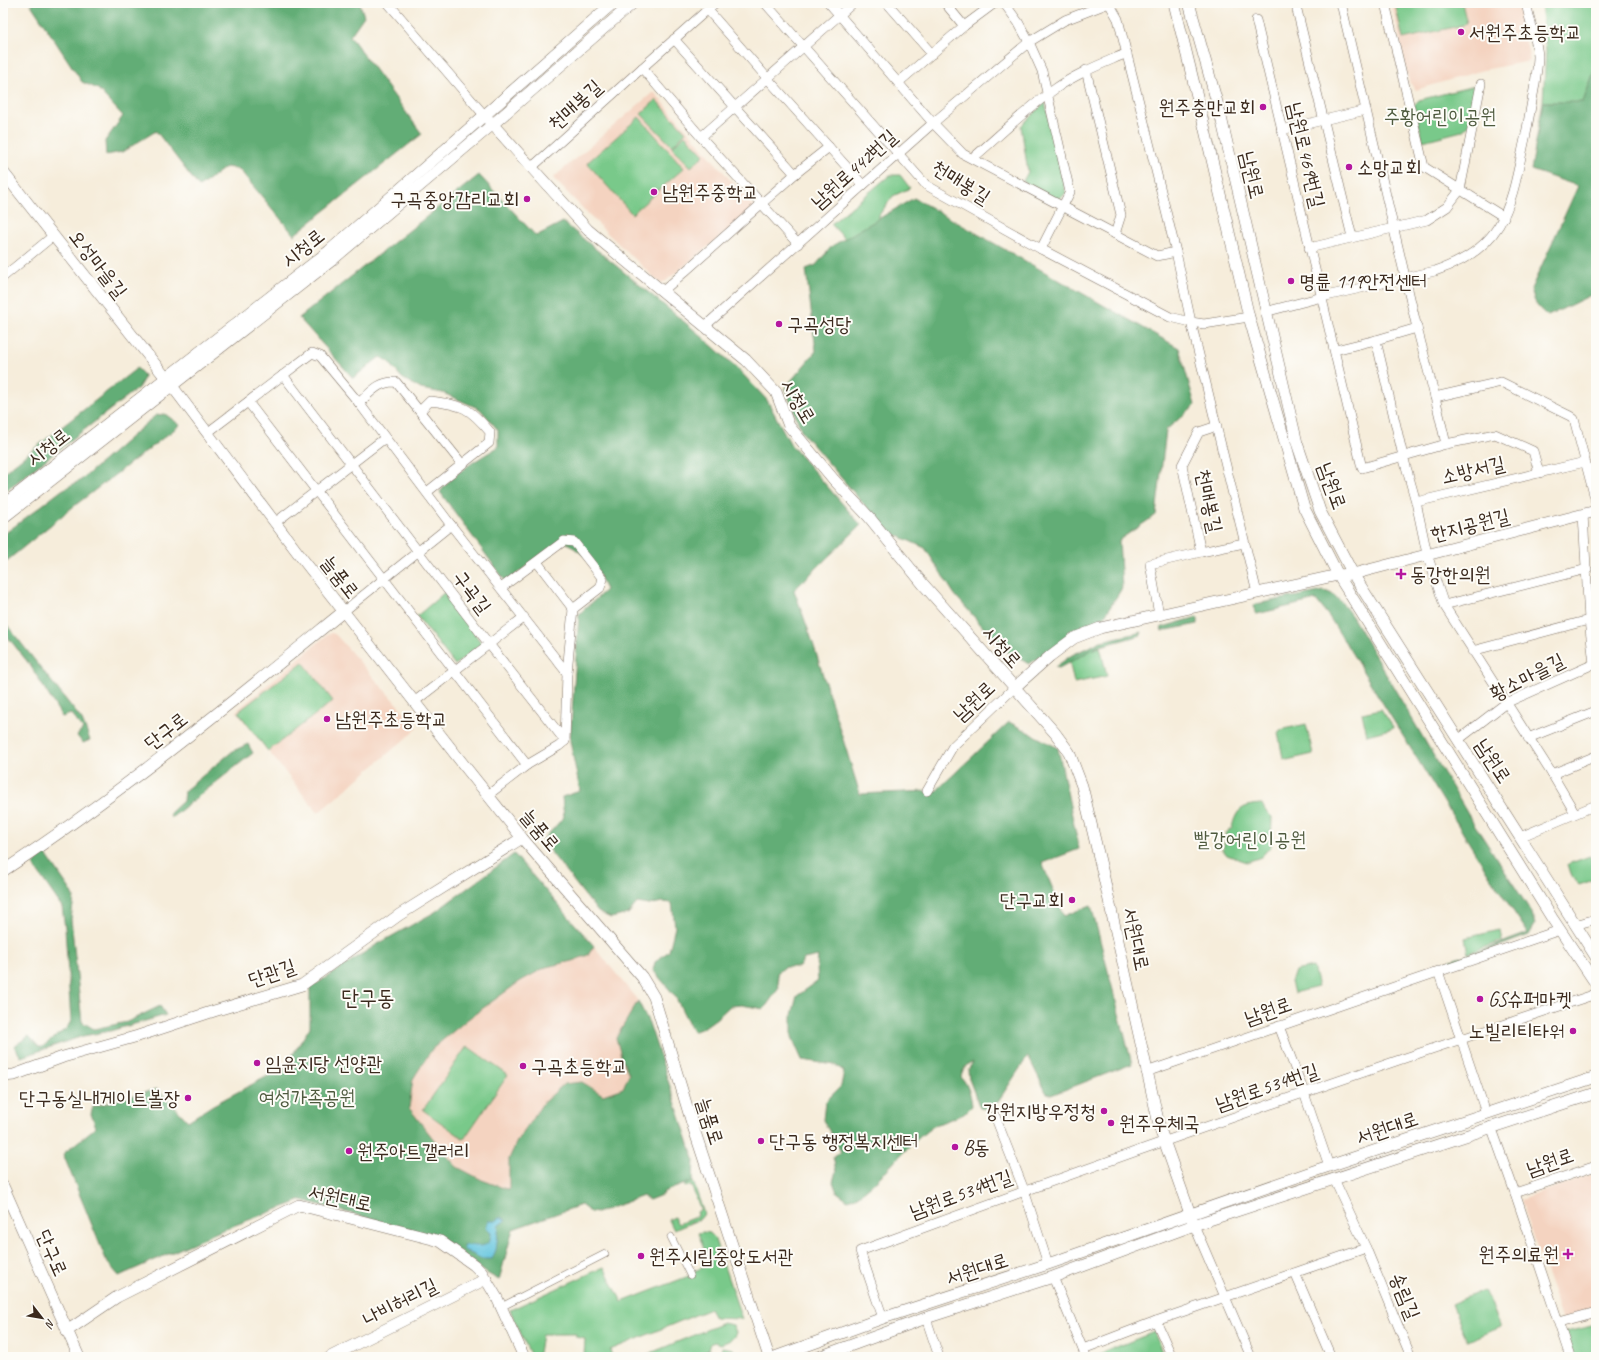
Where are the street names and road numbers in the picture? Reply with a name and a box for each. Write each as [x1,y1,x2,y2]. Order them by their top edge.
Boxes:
street label: 천매봉길 [543,74,607,136]
street label: 남원로469번길 [1282,100,1330,210]
street label: 남원로442번길 [806,124,902,214]
street label: 남원로 [1234,149,1270,201]
street label: 천매봉길 [927,154,995,210]
street label: 시청로 [276,223,330,273]
street label: 오성마을길 [63,225,133,303]
street label: 시청로 [775,374,821,428]
street label: 시청로 [21,422,75,472]
street label: 소방서길 [1439,451,1507,489]
street label: 남원로 [1312,459,1352,513]
street label: 천매봉길 [1190,467,1228,535]
street label: 한지공원길 [1428,503,1512,547]
street label: 늘품로 [315,550,365,604]
street label: 구곡길 [447,565,497,619]
street label: 시청로 [977,621,1027,673]
street label: 황소마을길 [1485,648,1569,706]
street label: 남원로 [948,675,1000,727]
street label: 단구로 [139,706,193,756]
street label: 남원로 [1469,734,1517,788]
street label: 늘품로 [515,803,565,857]
street label: 서원대로 [1117,905,1155,973]
street label: 단관길 [245,953,299,993]
street label: 남원로 [1241,991,1295,1031]
street label: 남원로534번길 [1212,1058,1322,1116]
street label: 늘품로 [691,1094,729,1148]
street label: 서원대로 [1352,1106,1422,1150]
street label: 남원로 [1523,1142,1577,1182]
street label: 남원로534번길 [906,1164,1016,1224]
street label: 서원대로 [306,1179,374,1217]
street label: 단구로 [31,1226,73,1280]
street label: 서원대로 [943,1247,1011,1291]
street label: 송림길 [1384,1269,1426,1323]
street label: 나비허리길 [358,1273,442,1331]

